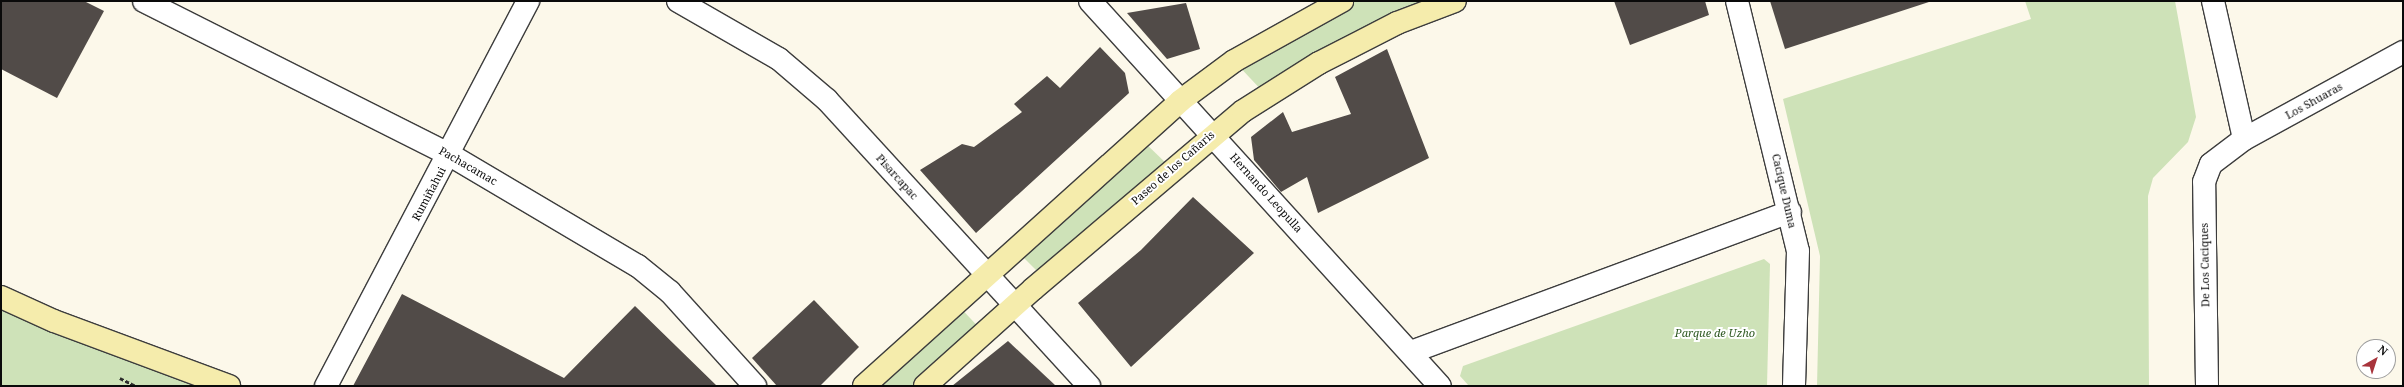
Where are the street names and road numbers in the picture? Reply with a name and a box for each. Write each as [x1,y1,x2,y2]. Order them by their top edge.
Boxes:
street label: Los Shuaras [2283,80,2345,122]
street label: Paseo de los Cañaris [1129,128,1217,208]
street label: Pachacamac [437,144,499,188]
street label: Hernando Leopulla [1227,151,1305,235]
street label: Pisarcapac [873,152,921,202]
street label: Cacique Duma [1769,153,1799,229]
street label: Rumiñahui [409,165,449,223]
street label: De Los Caciques [2198,223,2212,307]

